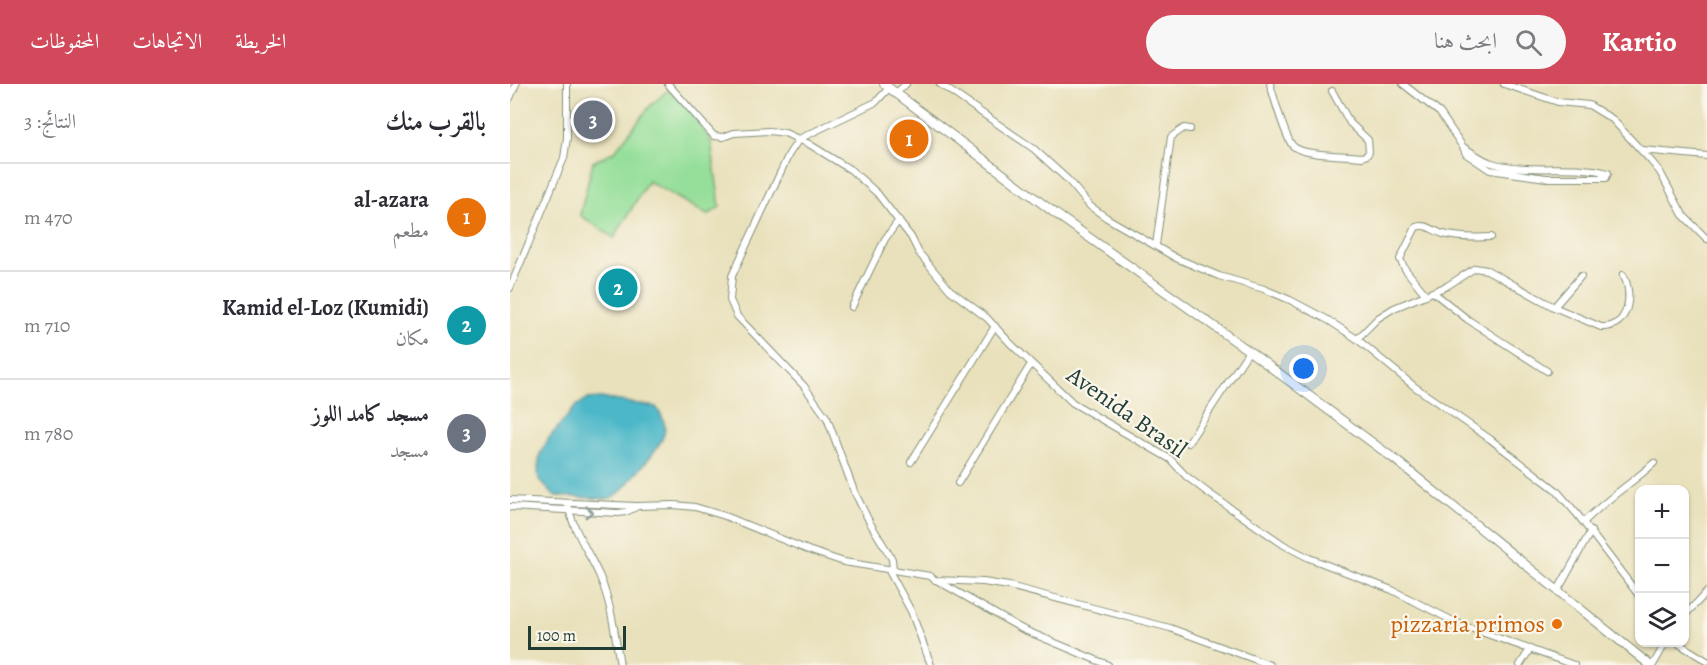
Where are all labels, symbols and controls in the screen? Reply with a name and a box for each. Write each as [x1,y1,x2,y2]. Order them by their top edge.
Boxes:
search box [1146,15,1566,69]
text: Kartio [1602,23,1677,61]
text: ابحث هنا [1434,26,1497,56]
icon: search [1512,26,1545,59]
text: المحفوظات [30,27,99,55]
text: الاتجاهات [132,27,202,55]
text: الخريطة [235,27,286,55]
pin: 3 [574,98,613,142]
text: بالقرب منك [385,104,486,139]
text: النتائج: 3 [24,108,76,135]
pin: 1 [890,116,928,162]
text: al-azara [354,185,429,215]
text: 470 m [24,204,73,231]
text: 1 [463,204,470,231]
text: مطعم [392,217,429,244]
pin: 2 [598,266,638,310]
text: Kamid el-Loz (Kumidi) [222,293,429,323]
text: 710 m [24,312,71,339]
text: 2 [462,312,471,339]
text: مكان [395,325,429,352]
your location [1289,354,1318,383]
street label: Avenida Brasil [1060,358,1194,465]
text: مسجد كامد اللوز [312,399,429,429]
text: 780 m [24,420,73,447]
text: 3 [462,420,471,447]
text: مسجد [390,437,429,464]
map controls [1635,485,1689,647]
button: + [1635,485,1689,539]
one-way arrow [585,506,594,518]
button: − [1635,539,1689,593]
button: layers [1635,593,1689,647]
place label: pizzaria primos [1390,608,1545,640]
marker: pizzaria primos [1550,617,1564,631]
scale bar [528,623,626,650]
text: 100 m [537,625,576,647]

